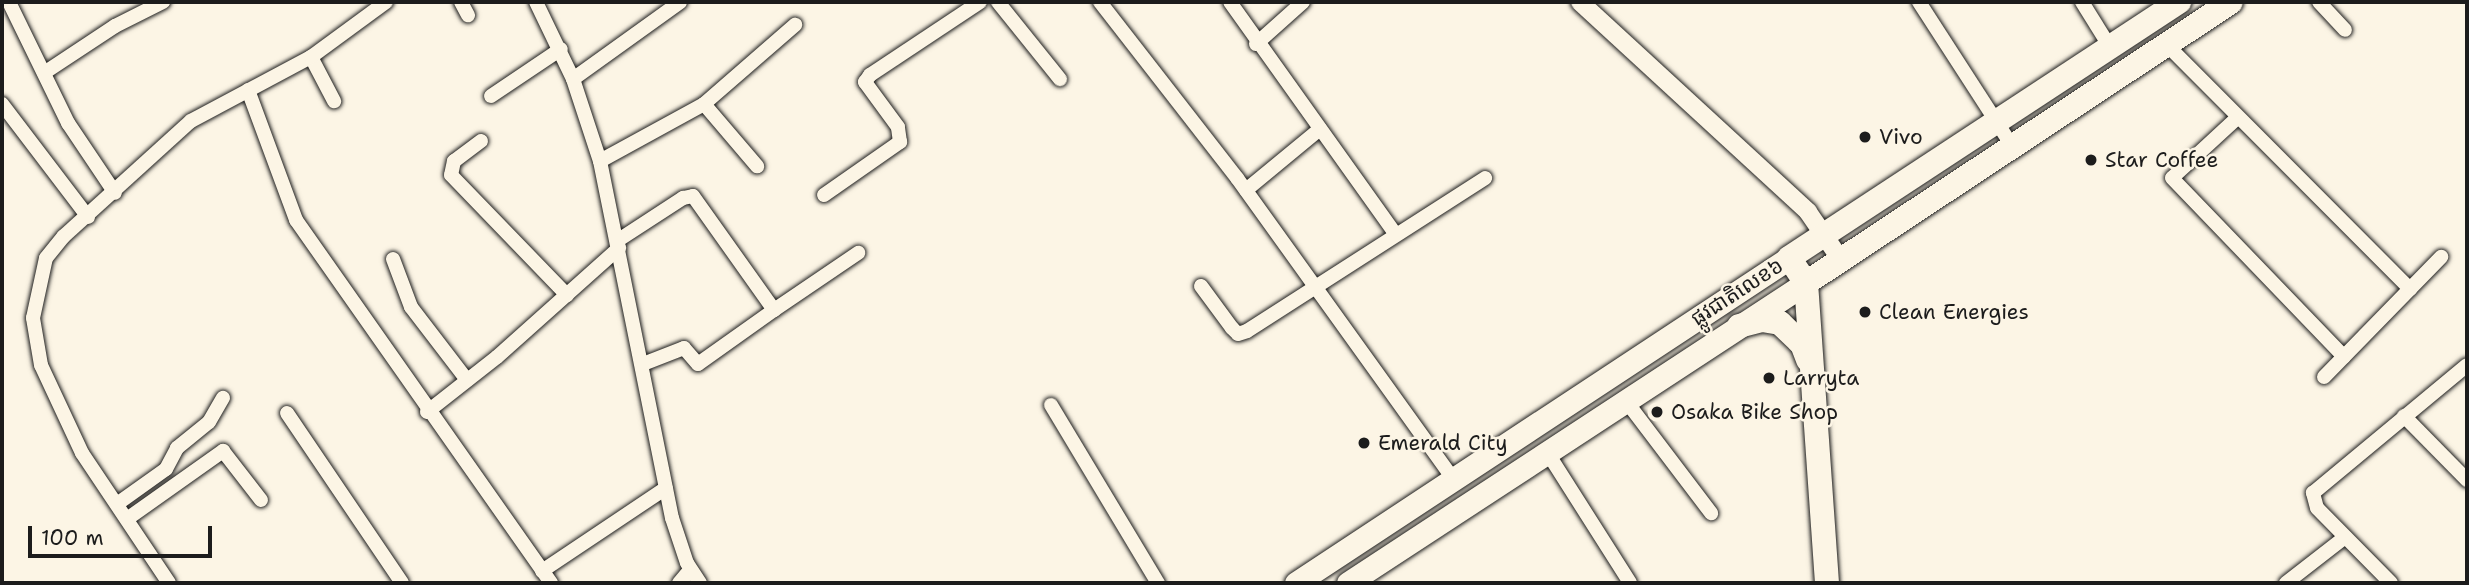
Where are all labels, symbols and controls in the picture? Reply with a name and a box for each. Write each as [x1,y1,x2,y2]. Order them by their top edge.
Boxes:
place label: Vivo [1879,124,1923,150]
marker: Vivo [1857,129,1873,145]
place label: Star Coffee [2105,147,2218,173]
marker: Star Coffee [2083,152,2099,168]
street label: ផ្លូវជាតិលេខ៦ [1686,253,1788,331]
place label: Clean Energies [1879,299,2029,325]
marker: Clean Energies [1857,304,1873,320]
place label: Larryta [1783,365,1859,391]
marker: Larryta [1761,370,1777,386]
place label: Osaka Bike Shop [1671,399,1838,425]
marker: Osaka Bike Shop [1649,404,1665,420]
place label: Emerald City [1378,430,1507,456]
marker: Emerald City [1356,435,1372,451]
scale bar [32,512,215,556]
text: 100 m [41,524,104,552]

